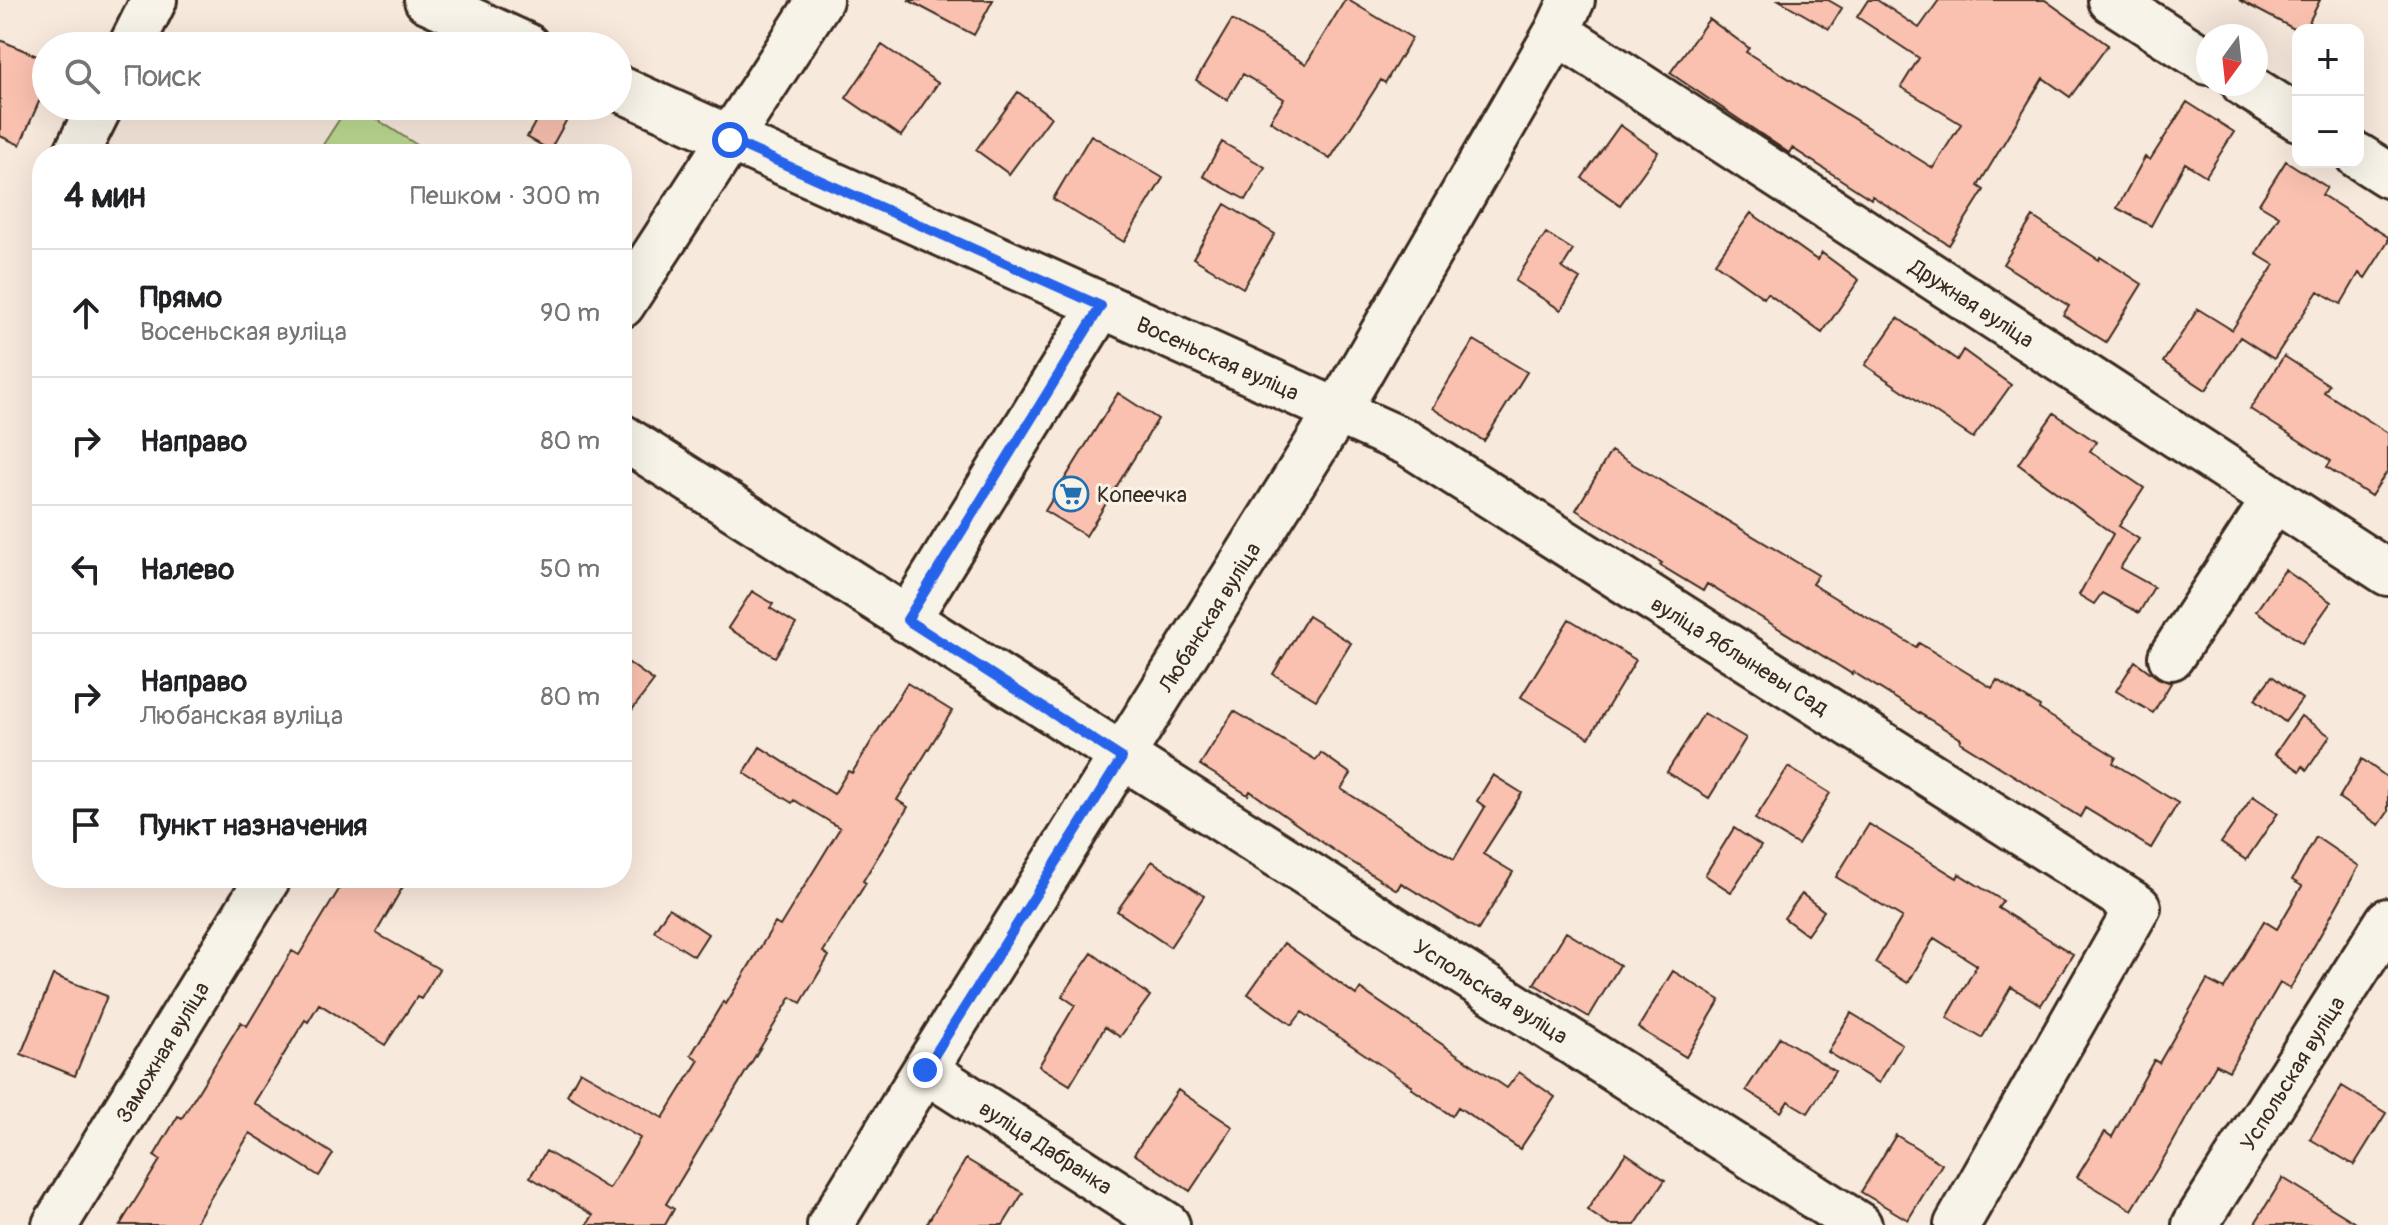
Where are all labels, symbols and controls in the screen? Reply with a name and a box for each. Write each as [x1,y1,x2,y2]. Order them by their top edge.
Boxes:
north arrow [2196,24,2268,96]
map controls [2292,24,2364,168]
button: + [2292,24,2364,96]
search box [32,32,632,120]
icon: search [60,54,104,98]
text: Поиск [124,58,202,95]
button: − [2292,96,2364,168]
route start [712,122,748,158]
text: 4 мин [64,175,146,218]
text: Пешком · 300 m [410,180,600,212]
street label: Дружная вуліца [1903,253,2039,355]
text: Прямо [140,279,222,316]
icon: ahead [64,291,108,335]
text: 90 m [540,297,600,329]
street label: Восеньская вуліца [1132,311,1303,407]
text: Восеньская вуліца [140,316,347,348]
icon: right [64,419,108,463]
text: Направо [140,423,247,460]
text: 80 m [540,425,600,457]
supermarket icon: Копеечка [1052,475,1090,513]
place label: Копеечка [1097,481,1187,509]
street label: Любанская вуліца [1152,537,1267,699]
icon: left [64,547,108,591]
text: Налево [140,551,234,588]
text: 50 m [539,553,600,585]
street label: вуліца Яблыневы Сад [1645,590,1833,722]
text: Направо [140,663,247,700]
icon: right [64,675,108,719]
text: 80 m [540,681,600,713]
text: Любанская вуліца [140,700,343,732]
icon: arrive [64,803,108,847]
text: Пункт назначения [140,807,367,844]
street label: Успольская вуліца [1408,933,1573,1051]
street label: Заможная вуліца [110,977,216,1128]
street label: Успольская вуліца [2234,991,2352,1156]
route end [907,1052,943,1088]
street label: вуліца Дабранка [974,1094,1117,1201]

